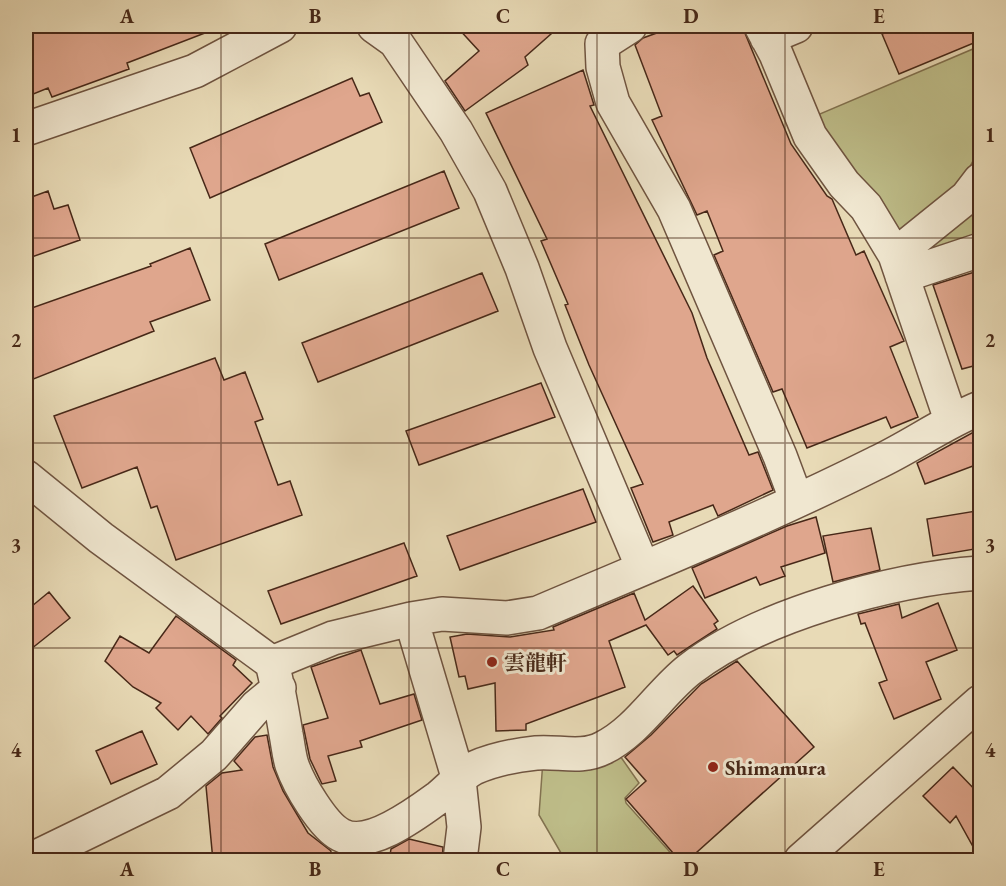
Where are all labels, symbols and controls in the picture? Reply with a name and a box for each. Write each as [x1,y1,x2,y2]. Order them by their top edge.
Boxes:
text: A [119,3,135,29]
text: B [309,3,321,29]
text: C [496,3,510,29]
text: D [683,3,699,29]
text: E [873,3,885,29]
text: 1 [11,122,21,148]
text: 1 [985,122,995,148]
text: 2 [11,327,22,353]
text: 2 [985,327,996,353]
text: 3 [11,532,21,558]
text: 3 [985,532,995,558]
place label: 雲龍軒 [504,649,567,676]
marker: 雲龍軒 [485,655,499,669]
text: 4 [11,737,22,763]
text: 4 [985,737,996,763]
place label: Shimamura [725,754,827,781]
marker: Shimamura [706,760,720,774]
text: A [119,856,135,882]
text: B [309,856,321,882]
text: C [496,856,510,882]
text: D [683,856,699,882]
text: E [873,856,885,882]

